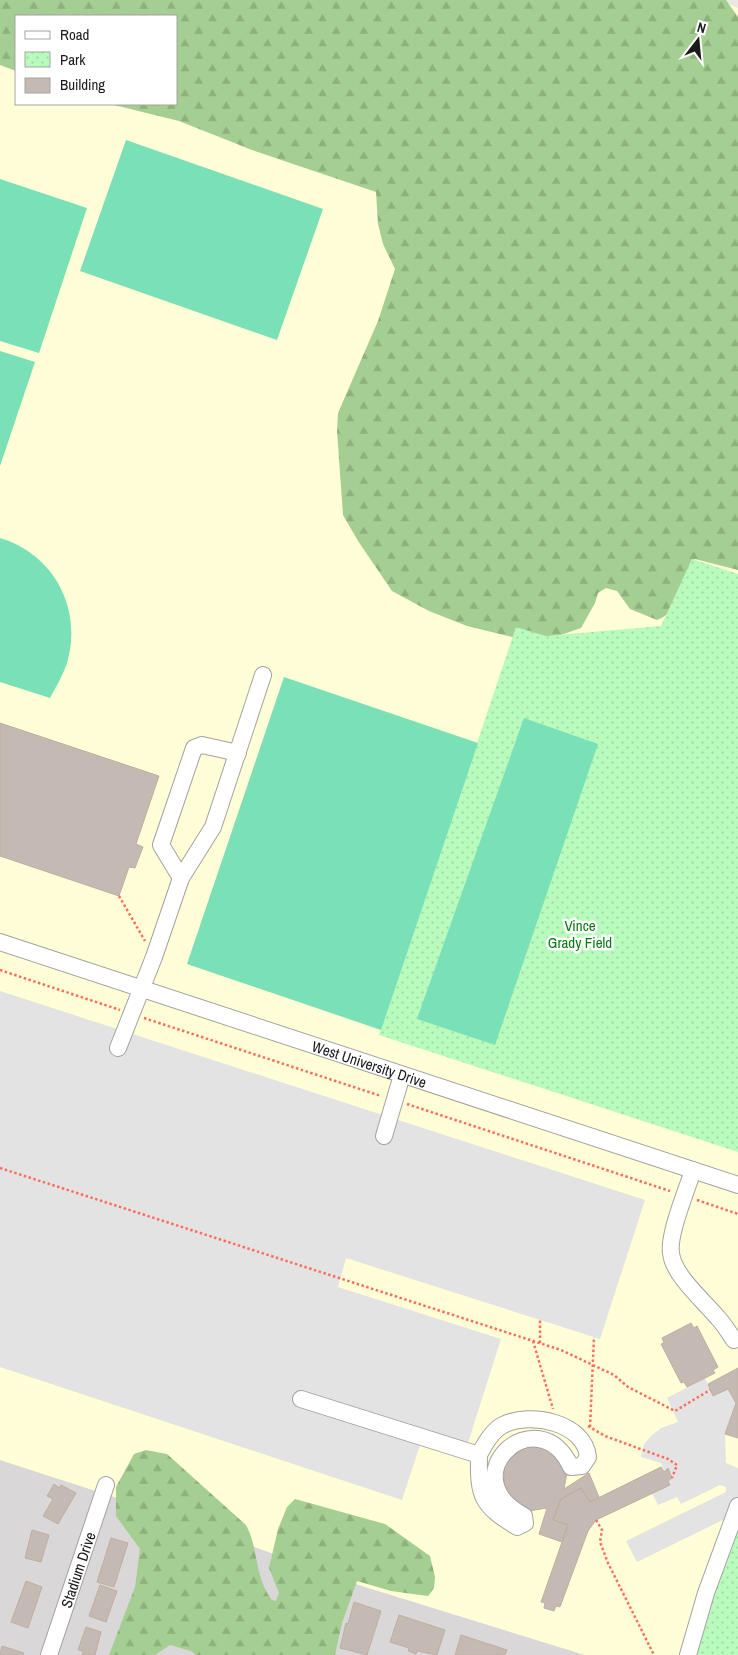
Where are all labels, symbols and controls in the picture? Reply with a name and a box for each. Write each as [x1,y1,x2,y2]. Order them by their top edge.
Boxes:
legend [15,15,178,105]
north arrow [673,15,723,65]
text: N [695,18,708,37]
text: Road [60,24,89,45]
text: Park [60,49,86,70]
text: Building [60,74,105,95]
park label: Vince Grady Field [548,915,612,953]
street label: West University Drive [309,1035,430,1092]
street label: Stadium Drive [55,1529,100,1610]

